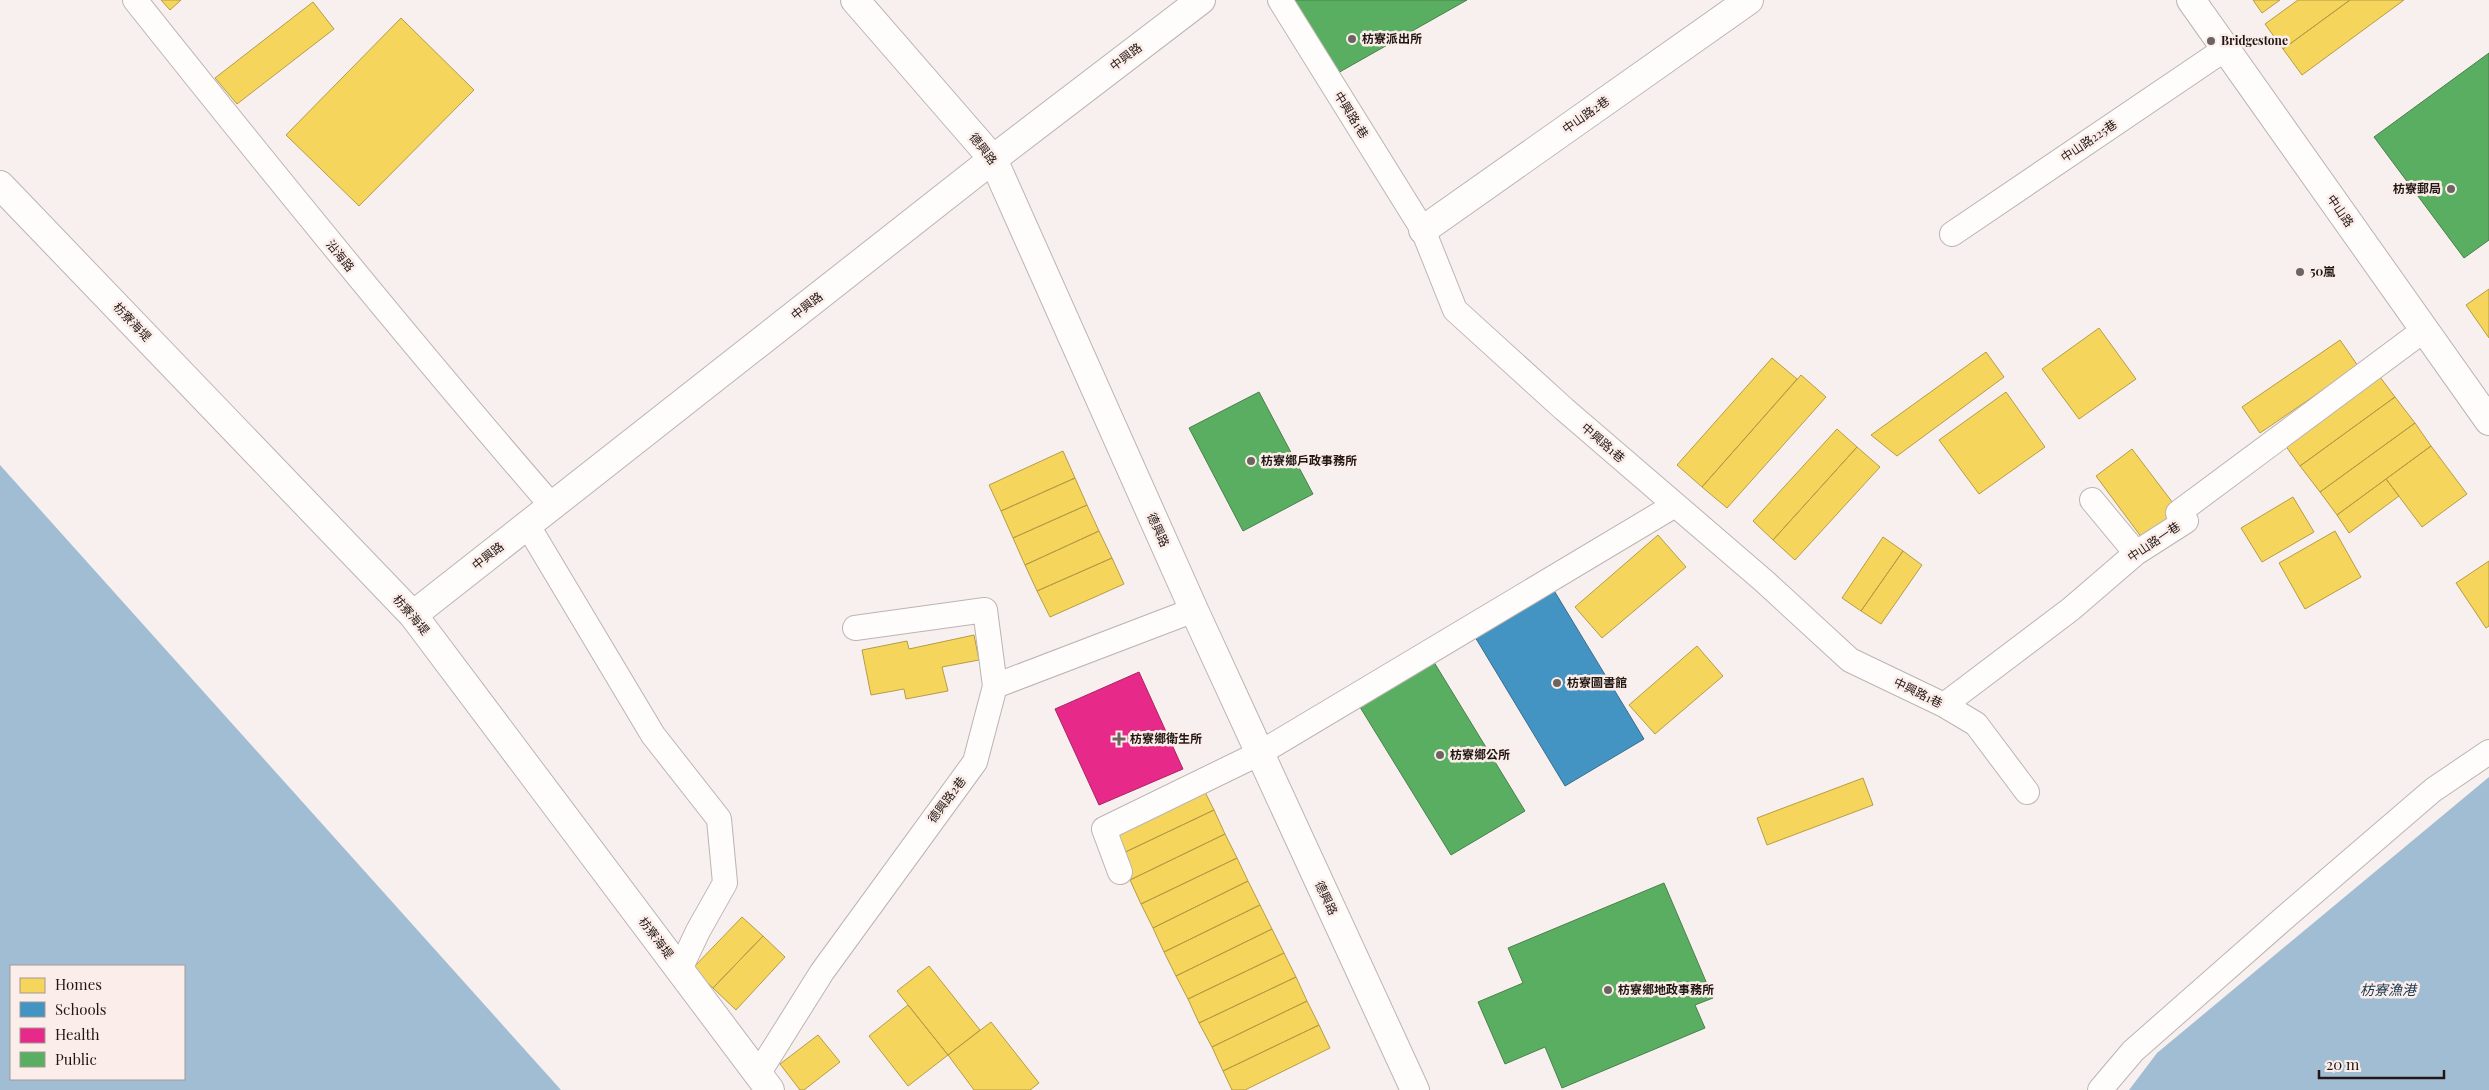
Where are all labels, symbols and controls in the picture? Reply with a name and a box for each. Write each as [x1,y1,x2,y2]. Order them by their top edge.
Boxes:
place label: 枋寮派出所 [1362,30,1422,46]
place label: Bridgestone [2221,32,2288,48]
marker: 枋寮派出所 [1346,33,1358,45]
marker: Bridgestone [2205,35,2217,47]
street label: 中興路 [1106,39,1145,73]
street label: 中興路1巷 [1331,88,1373,141]
street label: 中山路2巷 [1559,92,1612,136]
street label: 中山路225巷 [2057,116,2120,165]
street label: 德興路 [966,129,1001,167]
place label: 枋寮郵局 [2393,180,2441,196]
marker: 枋寮郵局 [2445,183,2457,195]
street label: 中山路 [2324,191,2358,230]
street label: 沿海路 [323,236,358,274]
place label: 50嵐 [2310,263,2335,279]
marker: 50嵐 [2294,266,2306,278]
street label: 中興路 [787,288,825,323]
street label: 枋寮海堤 [110,298,155,344]
street label: 中興路1巷 [1579,419,1629,465]
place label: 枋寮鄉戶政事務所 [1261,452,1357,468]
marker: 枋寮鄉戶政事務所 [1245,455,1257,467]
street label: 德興路 [1144,510,1174,549]
street label: 中山路一巷 [2124,518,2183,565]
street label: 中興路 [468,538,506,573]
street label: 枋寮海堤 [390,591,434,638]
street label: 中興路1巷 [1891,673,1946,711]
place label: 枋寮圖書館 [1567,674,1627,690]
marker: 枋寮圖書館 [1551,677,1563,689]
place label: 枋寮鄉衛生所 [1130,730,1202,746]
marker: 枋寮鄉衛生所 [1112,732,1126,746]
place label: 枋寮鄉公所 [1450,746,1510,762]
marker: 枋寮鄉公所 [1434,749,1446,761]
street label: 德興路2巷 [924,773,969,826]
street label: 德興路 [1312,878,1342,917]
street label: 枋寮海堤 [636,913,678,961]
legend [10,965,185,1080]
text: Homes [55,974,102,994]
water label: 枋寮漁港 [2360,980,2418,999]
place label: 枋寮鄉地政事務所 [1618,981,1714,997]
marker: 枋寮鄉地政事務所 [1602,984,1614,996]
text: Schools [55,999,107,1019]
text: Health [55,1024,100,1044]
scale bar [2319,1048,2444,1080]
text: Public [55,1049,97,1069]
text: 20 m [2326,1054,2360,1074]

